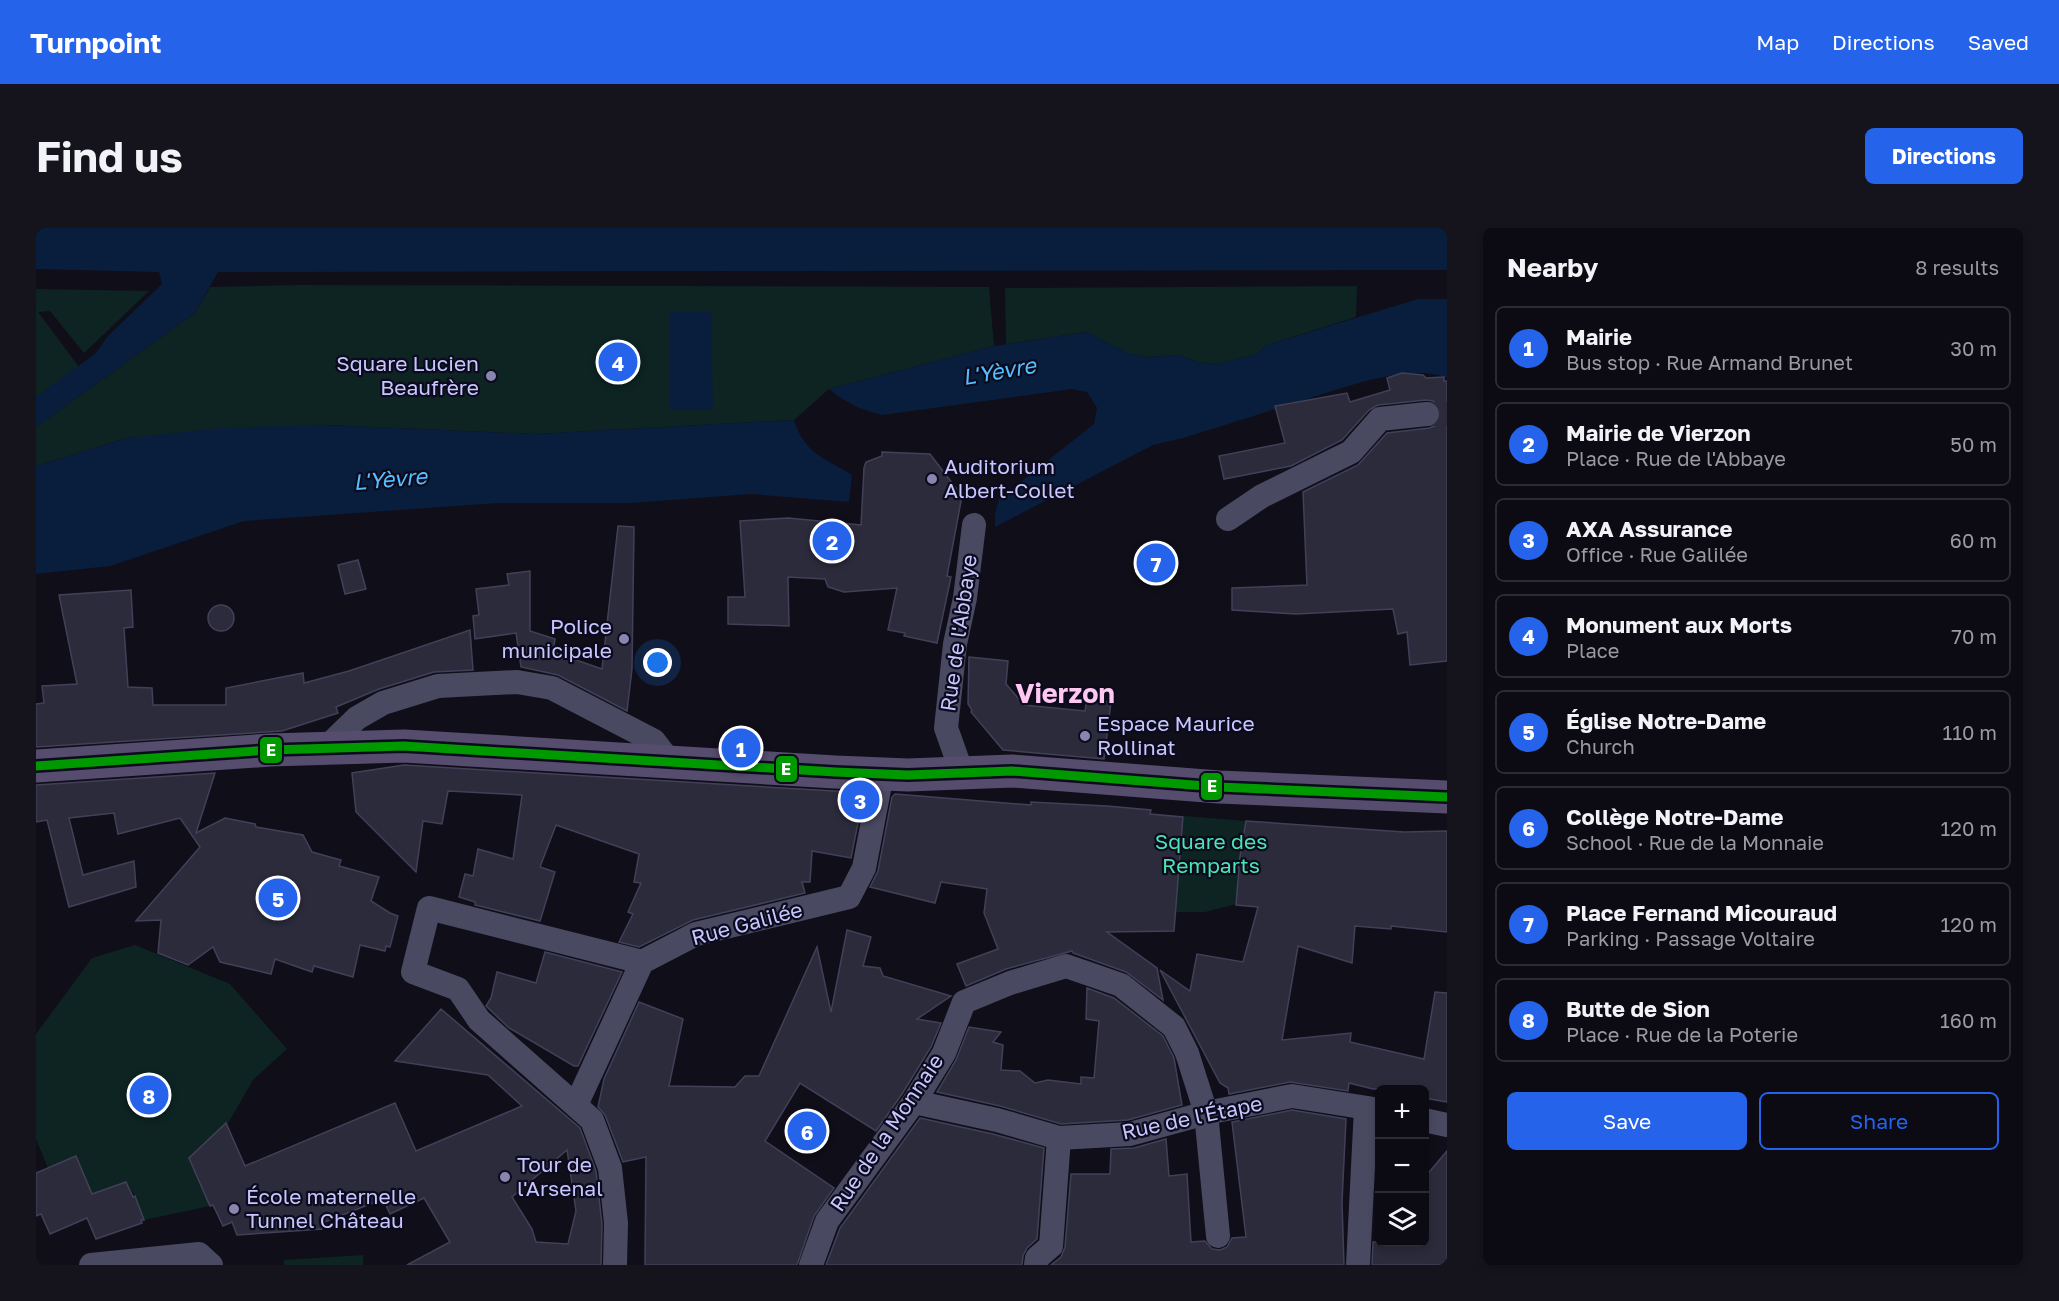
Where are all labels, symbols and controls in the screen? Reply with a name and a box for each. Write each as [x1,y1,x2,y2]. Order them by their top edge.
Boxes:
text: Turnpoint [30,26,161,59]
text: Map [1756,29,1799,55]
text: Directions [1832,29,1935,55]
text: Saved [1968,29,2029,55]
button: Directions [1865,128,2023,184]
text: Find us [36,131,183,181]
text: Nearby [1507,252,1598,283]
text: 8 results [1915,255,1999,279]
text: Mairie [1566,323,1632,350]
text: 1 [1523,336,1534,360]
text: 30 m [1950,336,1997,360]
pin: 4 [598,340,638,384]
place label: Square Lucien Beaufrère [336,350,479,400]
water label: L'Yèvre [960,350,1040,390]
text: Bus stop · Rue Armand Brunet [1566,350,1853,374]
marker: Square Lucien Beaufrère [484,369,498,383]
text: Mairie de Vierzon [1566,419,1751,446]
text: 2 [1522,432,1535,456]
text: 50 m [1950,432,1997,456]
text: Place · Rue de l'Abbaye [1566,446,1786,470]
place label: Auditorium Albert-Collet [944,453,1075,503]
water label: L'Yèvre [352,462,430,495]
marker: Auditorium Albert-Collet [925,472,939,486]
text: AXA Assurance [1566,515,1732,542]
pin: 2 [812,518,852,564]
text: 3 [1522,528,1535,552]
text: 60 m [1950,528,1997,552]
pin: 7 [1136,540,1176,586]
text: Office · Rue Galilée [1566,542,1748,566]
street label: Rue de l'Abbaye [934,553,982,713]
text: Monument aux Morts [1566,611,1792,638]
place label: Police municipale [502,613,612,663]
text: 4 [1522,624,1535,648]
text: 70 m [1951,624,1997,648]
marker: Police municipale [617,632,631,646]
text: Place [1566,638,1619,662]
your location [643,648,672,677]
district label: Vierzon [1015,677,1115,709]
text: Église Notre-Dame [1566,707,1766,734]
place label: Espace Maurice Rollinat [1097,710,1255,760]
text: 5 [1522,720,1535,744]
text: 110 m [1943,720,1997,744]
pin: 1 [722,726,760,770]
marker: Espace Maurice Rollinat [1078,729,1092,743]
text: Church [1566,734,1635,758]
line badge: E [259,736,283,764]
text: E [266,740,276,760]
line badge: E [775,755,798,783]
text: E [781,759,791,779]
line badge: E [1200,772,1223,801]
text: E [1207,776,1217,796]
pin: 3 [840,778,880,822]
text: Collège Notre-Dame [1566,803,1783,830]
text: 6 [1522,816,1535,840]
text: 120 m [1941,816,1997,840]
park label: Square des Remparts [1155,828,1267,878]
text: School · Rue de la Monnaie [1566,830,1824,854]
pin: 5 [258,876,298,920]
street label: Rue Galilée [688,896,805,950]
text: Place Fernand Micouraud [1566,899,1837,926]
text: 7 [1523,912,1534,936]
text: 120 m [1941,912,1997,936]
text: Parking · Passage Voltaire [1566,926,1815,950]
text: Butte de Sion [1566,995,1710,1022]
text: 8 [1522,1008,1535,1032]
text: 160 m [1940,1008,1997,1032]
text: Place · Rue de la Poterie [1566,1022,1798,1046]
street label: Rue de la Monnaie [824,1049,948,1216]
pin: 8 [130,1072,168,1118]
map controls [1375,1085,1429,1247]
button: + [1375,1085,1429,1139]
street label: Rue de l'Étape [1119,1089,1264,1145]
button: Save [1507,1092,1747,1150]
button: Share [1759,1092,1999,1150]
pin: 6 [788,1108,826,1154]
button: − [1375,1139,1429,1193]
place label: Tour de l'Arsenal [517,1151,603,1201]
marker: Tour de l'Arsenal [498,1170,512,1184]
place label: École maternelle Tunnel Château [246,1183,416,1233]
button: layers [1375,1193,1429,1247]
marker: École maternelle Tunnel Château [227,1202,241,1216]

